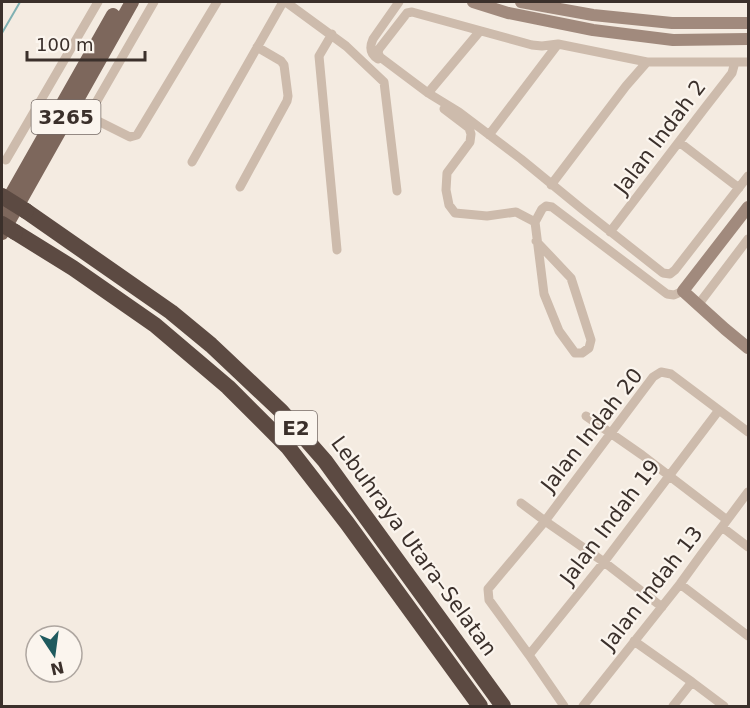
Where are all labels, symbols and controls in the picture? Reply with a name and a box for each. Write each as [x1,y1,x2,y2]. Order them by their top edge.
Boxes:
scale bar [27,24,146,62]
text: 100 m [36,34,94,55]
street label: Jalan Indah 2 [608,75,711,200]
road number: 3265 [32,100,100,134]
street label: Jalan Indah 20 [535,363,648,498]
road number: E2 [275,411,317,445]
street label: Lebuhraya Utara–Selatan [326,432,502,660]
street label: Jalan Indah 19 [554,455,665,591]
street label: Jalan Indah 13 [595,521,708,656]
north arrow [24,624,84,684]
text: N [49,657,66,679]

